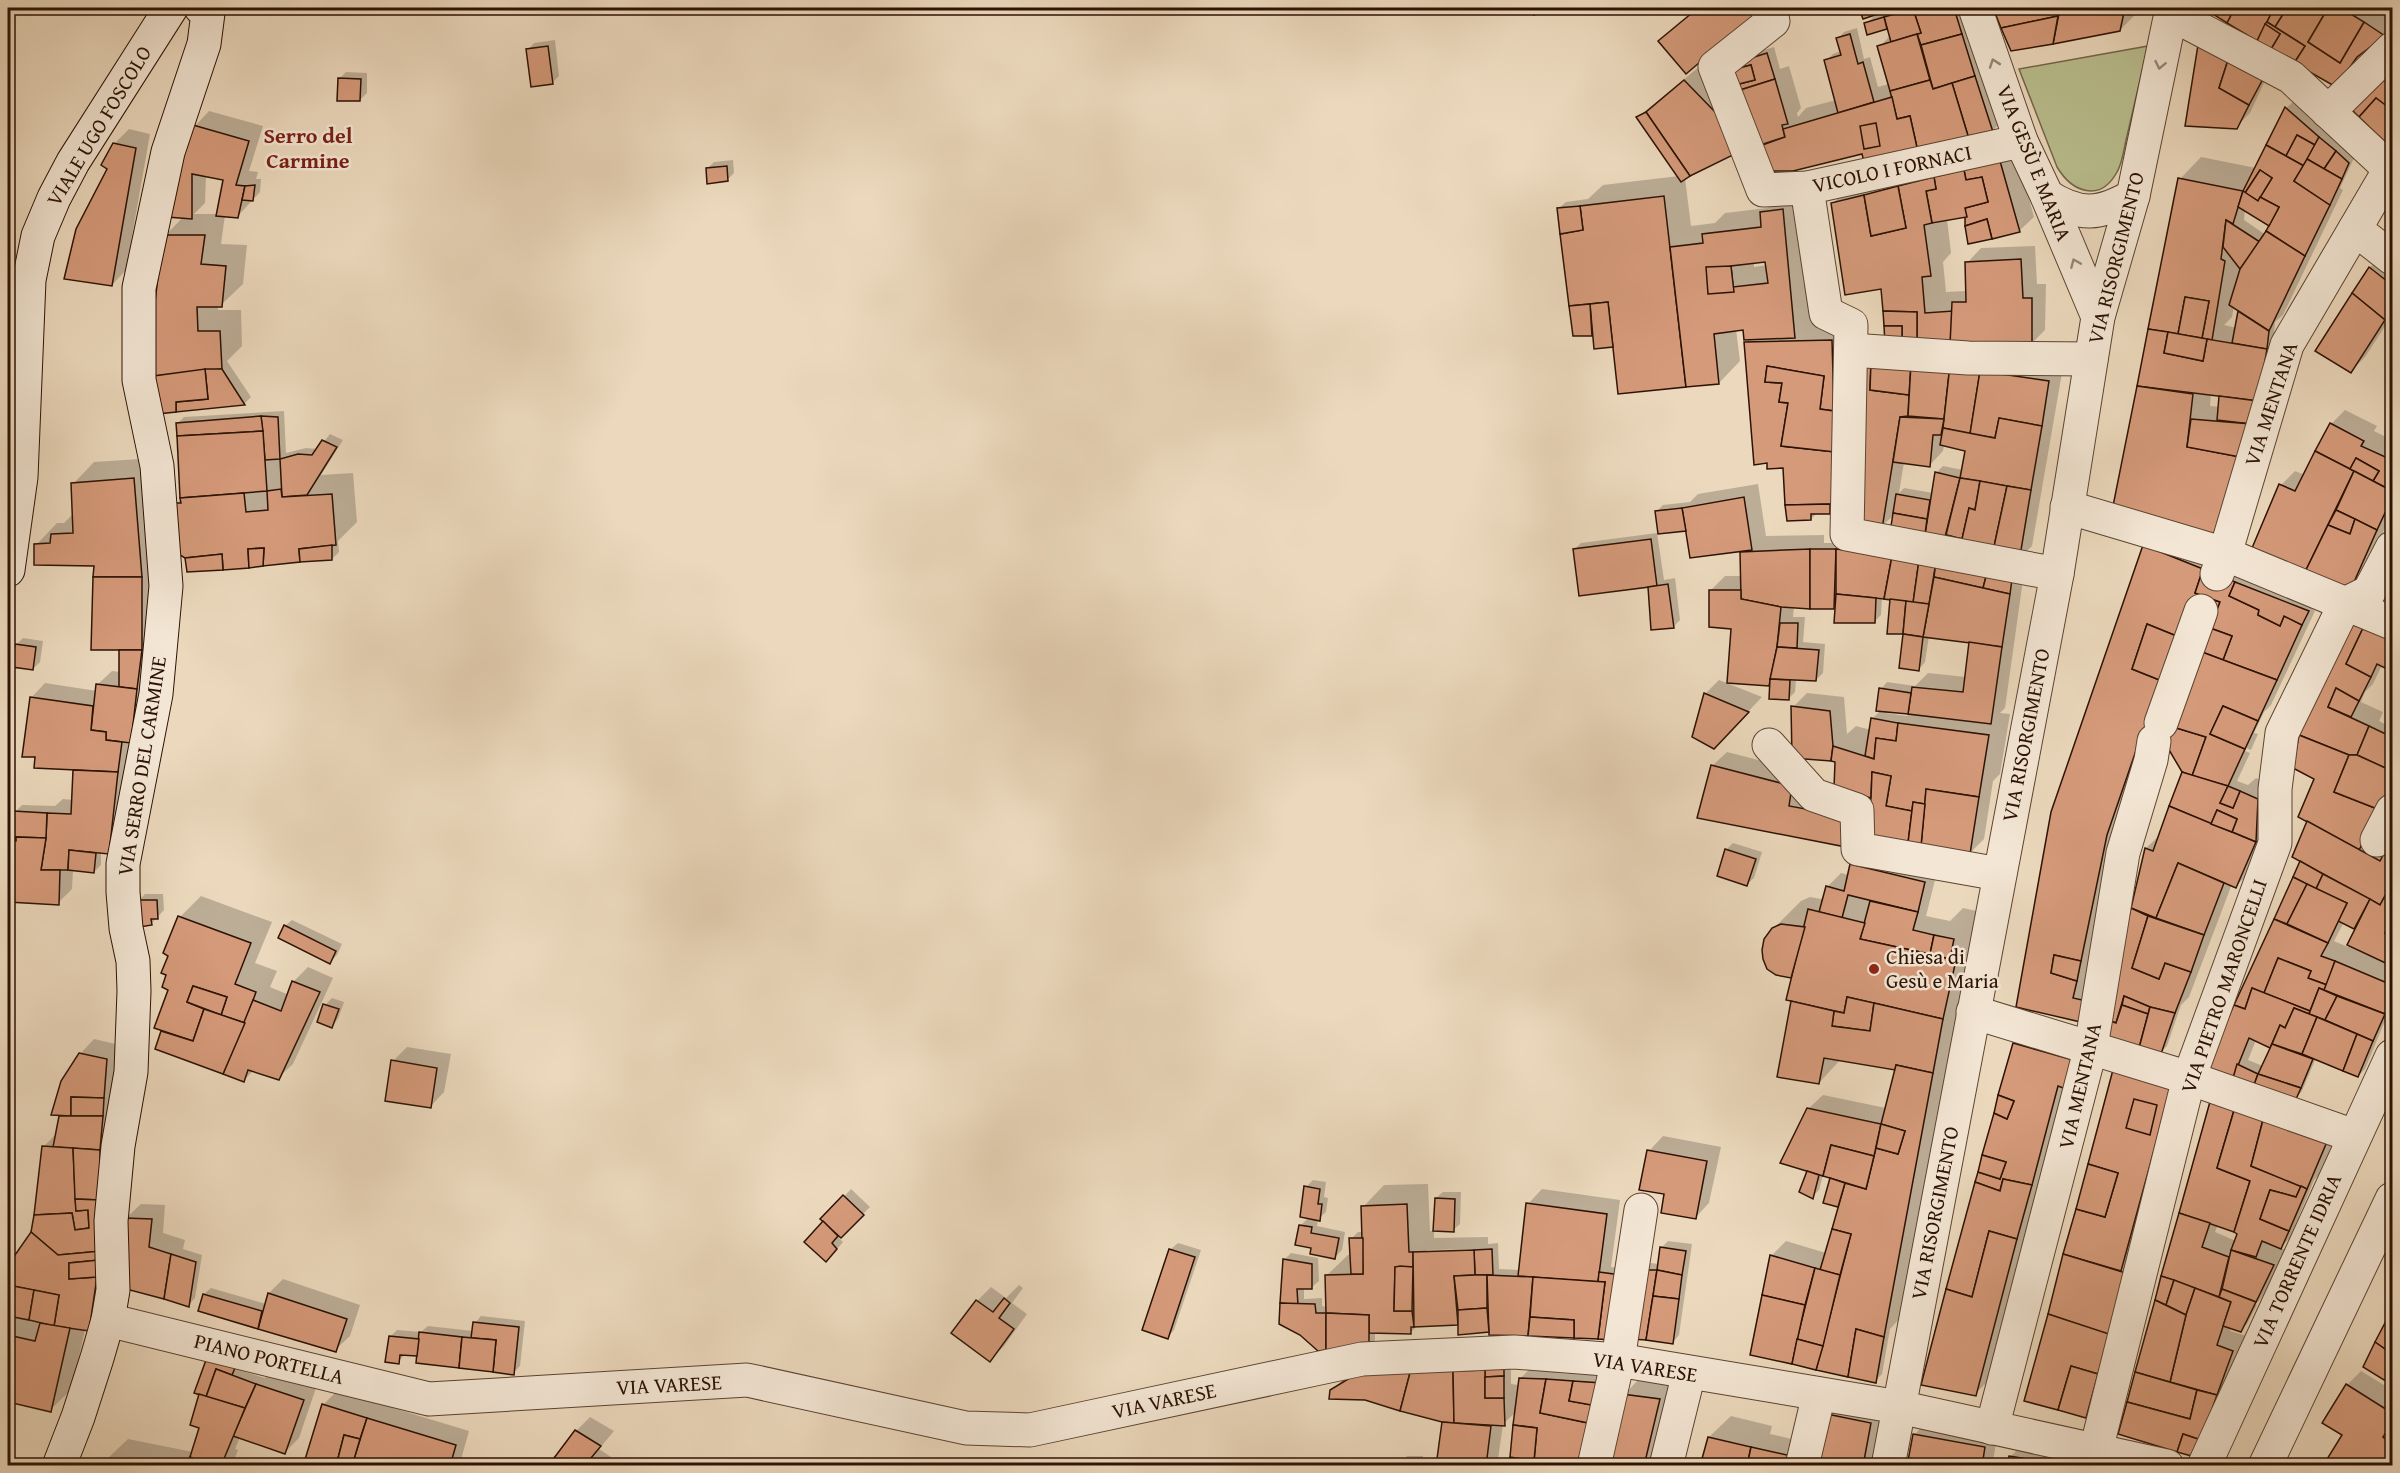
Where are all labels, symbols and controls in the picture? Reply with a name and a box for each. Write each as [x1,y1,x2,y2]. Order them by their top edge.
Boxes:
street label: VIALE UGO FOSCOLO [38,40,159,212]
one-way arrow [1989,58,2002,69]
one-way arrow [2155,59,2168,69]
street label: VIA GESÙ E MARIA [1989,80,2080,246]
district label: Serro del Carmine [263,119,353,176]
street label: VICOLO I FORNACI [1809,136,1974,201]
street label: VIA RISORGIMENTO [2079,169,2152,347]
one-way arrow [2070,259,2082,270]
street label: VIA MENTANA [2236,338,2305,470]
street label: VIA RISORGIMENTO [1993,645,2058,824]
street label: VIA SERRO DEL CARMINE [109,654,174,878]
street label: VIA PIETRO MARONCELLI [2172,875,2275,1097]
place label: Chiesa di Gesù e Maria [1886,941,1999,996]
marker: Chiesa di Gesù e Maria [1867,962,1881,976]
street label: VIA MENTANA [2050,1019,2109,1152]
street label: VIA RISORGIMENTO [1902,1123,1967,1302]
street label: VIA TORRENTE IDRIA [2244,1168,2349,1353]
street label: PIANO PORTELLA [191,1325,347,1392]
street label: VIA VARESE [1591,1343,1700,1390]
street label: VIA VARESE [615,1366,723,1403]
street label: VIA VARESE [1109,1374,1219,1427]

